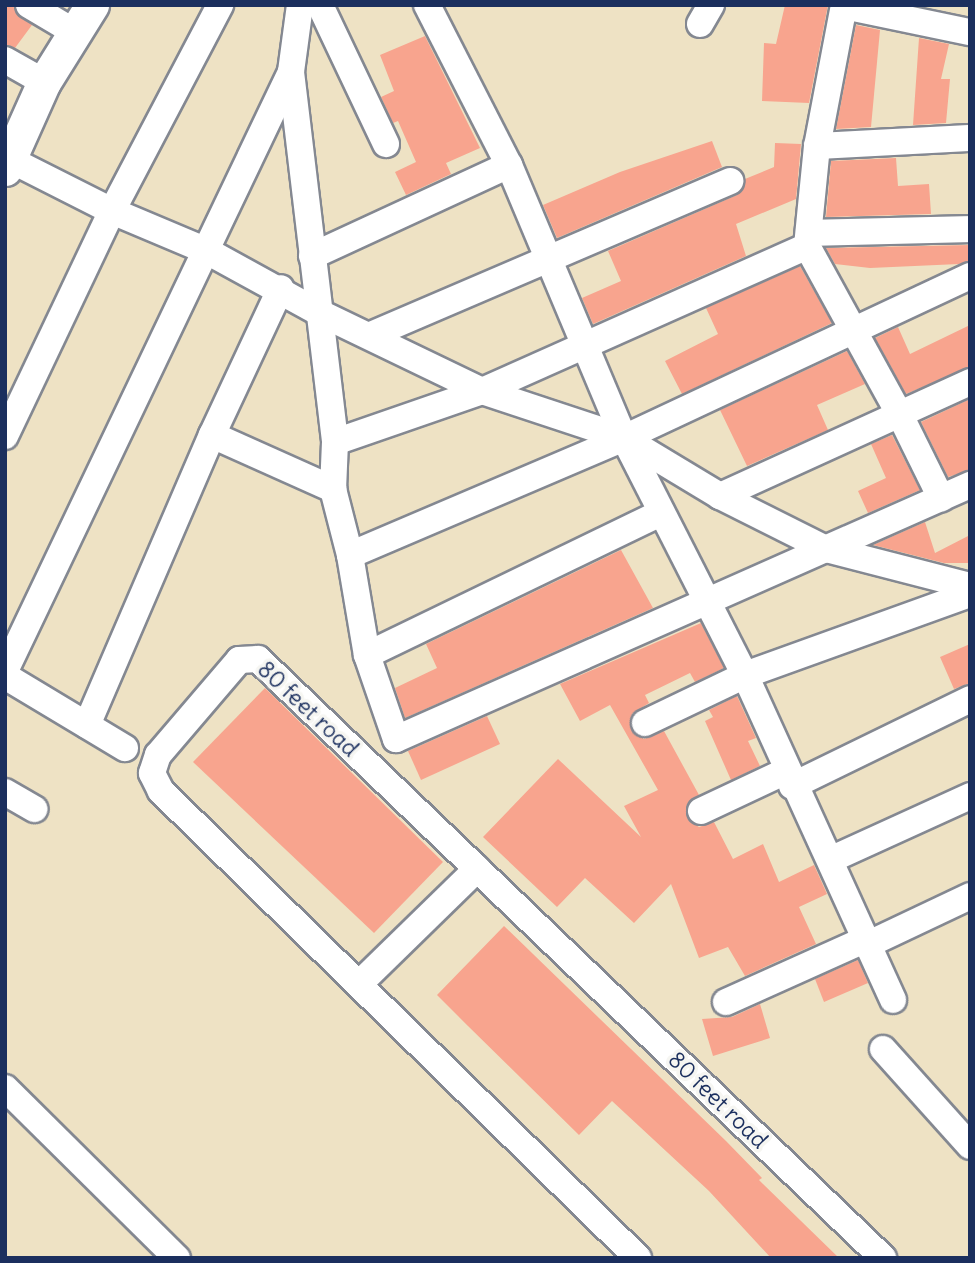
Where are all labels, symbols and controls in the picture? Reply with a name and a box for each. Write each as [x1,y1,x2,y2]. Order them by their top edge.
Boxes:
street label: 80 feet road [252,655,364,763]
street label: 80 feet road [663,1046,773,1154]

